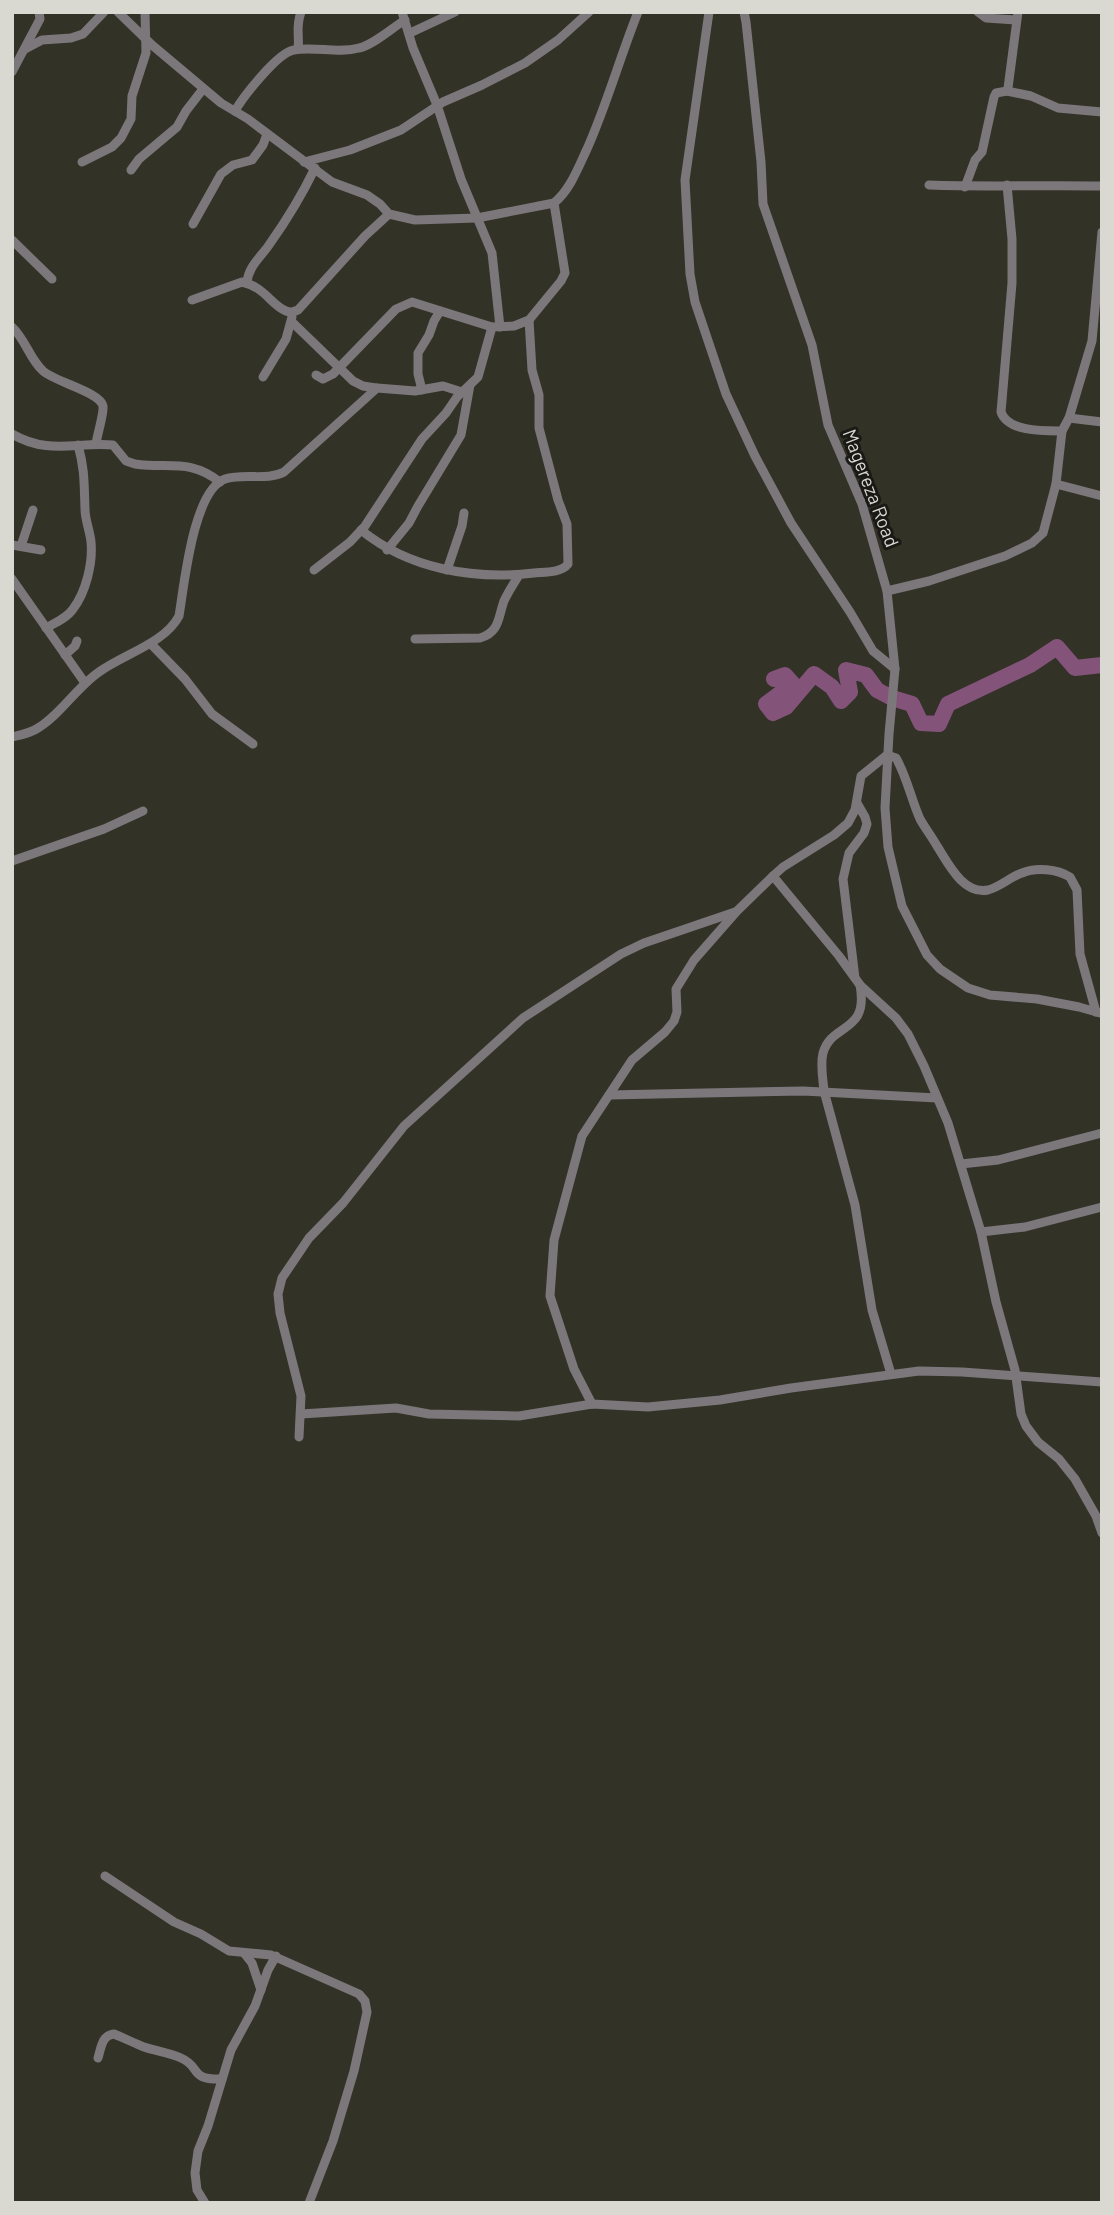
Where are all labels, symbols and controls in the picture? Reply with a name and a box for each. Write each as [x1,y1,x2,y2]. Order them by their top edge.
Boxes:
street label: Magereza Road [838,426,905,550]

